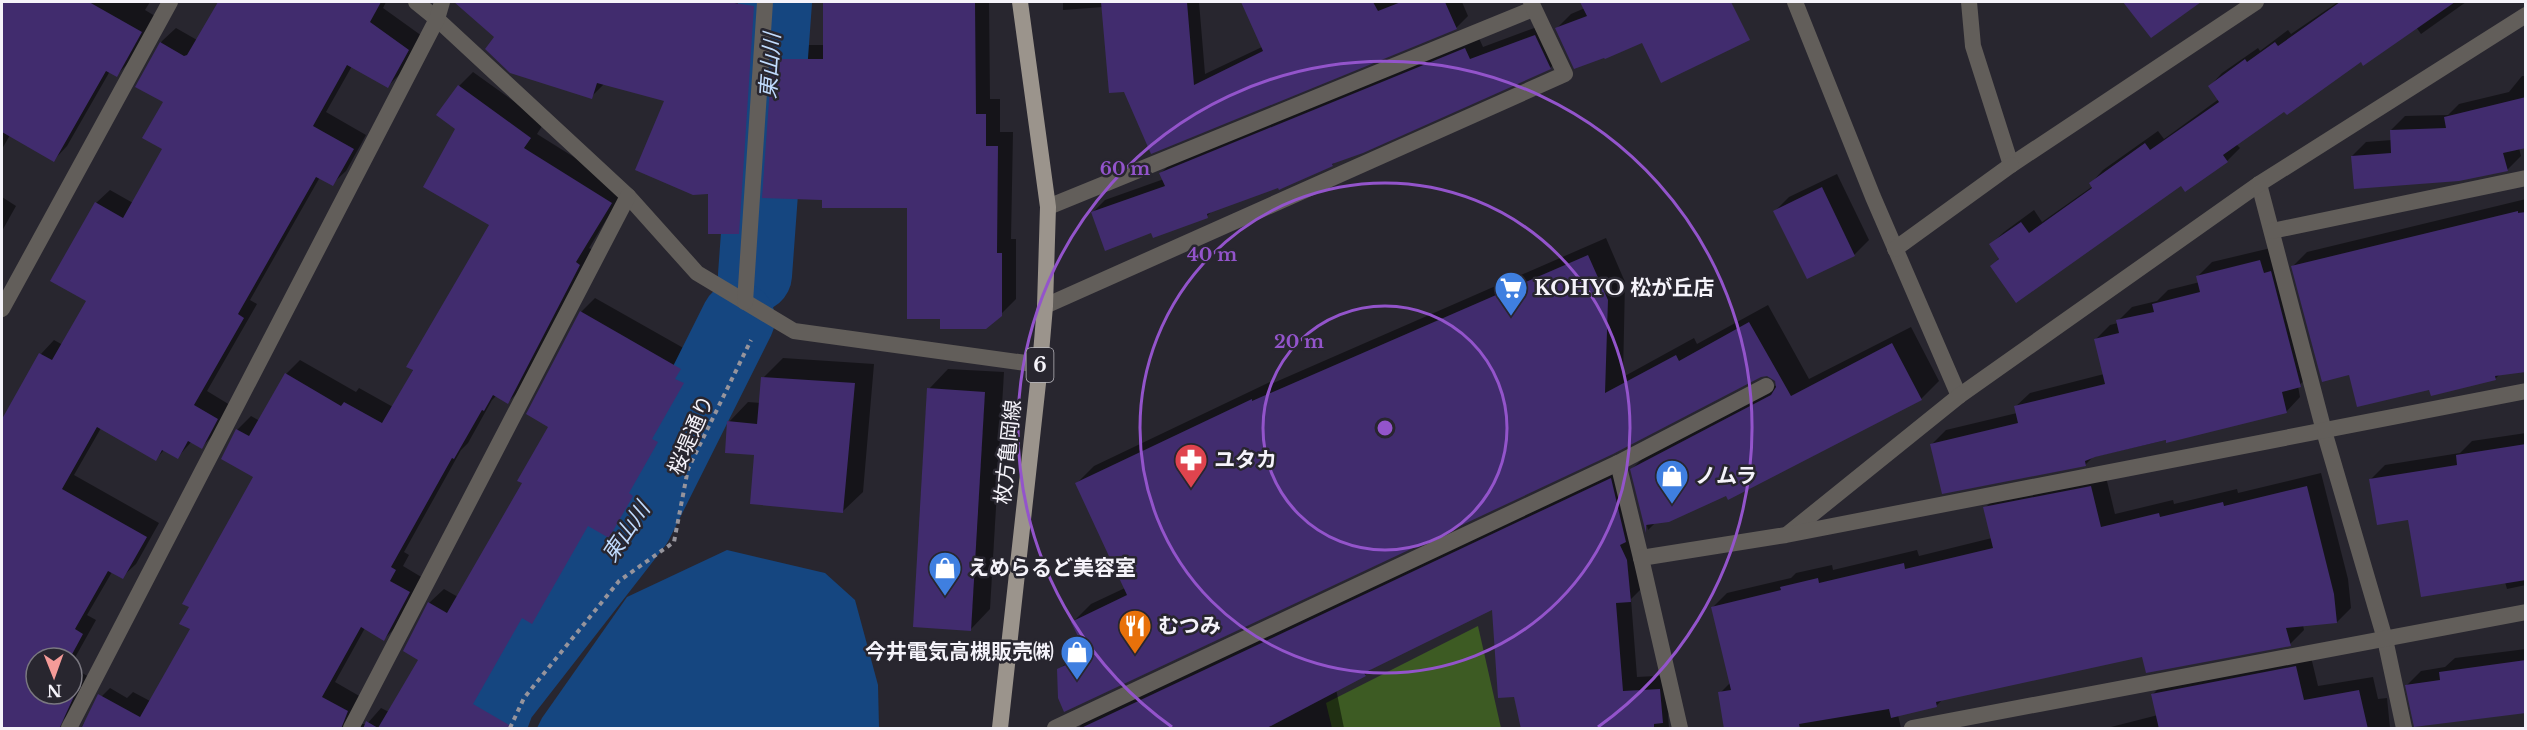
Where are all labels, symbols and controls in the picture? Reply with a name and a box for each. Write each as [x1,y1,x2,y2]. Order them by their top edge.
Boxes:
water label: 東山川 [754,30,786,100]
text: 60 m [1100,158,1150,180]
text: 40 m [1187,244,1237,266]
supermarket icon: KOHYO 松が丘店 [1493,270,1529,317]
place label: KOHYO 松が丘店 [1534,275,1714,301]
text: 20 m [1274,331,1324,353]
road number: 6 [1026,348,1054,382]
street label: 桜堤通り [663,391,719,479]
street label: 枚方亀岡線 [990,398,1026,506]
centre of rings [1375,418,1395,438]
pharmacy icon: ユタカ [1173,442,1209,489]
place label: ユタカ [1214,447,1277,473]
shop icon: ノムラ [1654,458,1690,505]
place label: ノムラ [1695,463,1757,489]
water label: 東山川 [596,495,657,567]
shop icon: えめらるど美容室 [927,550,963,597]
place label: えめらるど美容室 [968,555,1136,581]
restaurant icon: むつみ [1117,608,1153,655]
place label: むつみ [1158,613,1221,639]
shop icon: 今井電気高槻販売㈱ [1059,634,1095,681]
place label: 今井電気高槻販売㈱ [865,639,1054,665]
north arrow [24,646,84,706]
text: N [47,681,62,701]

